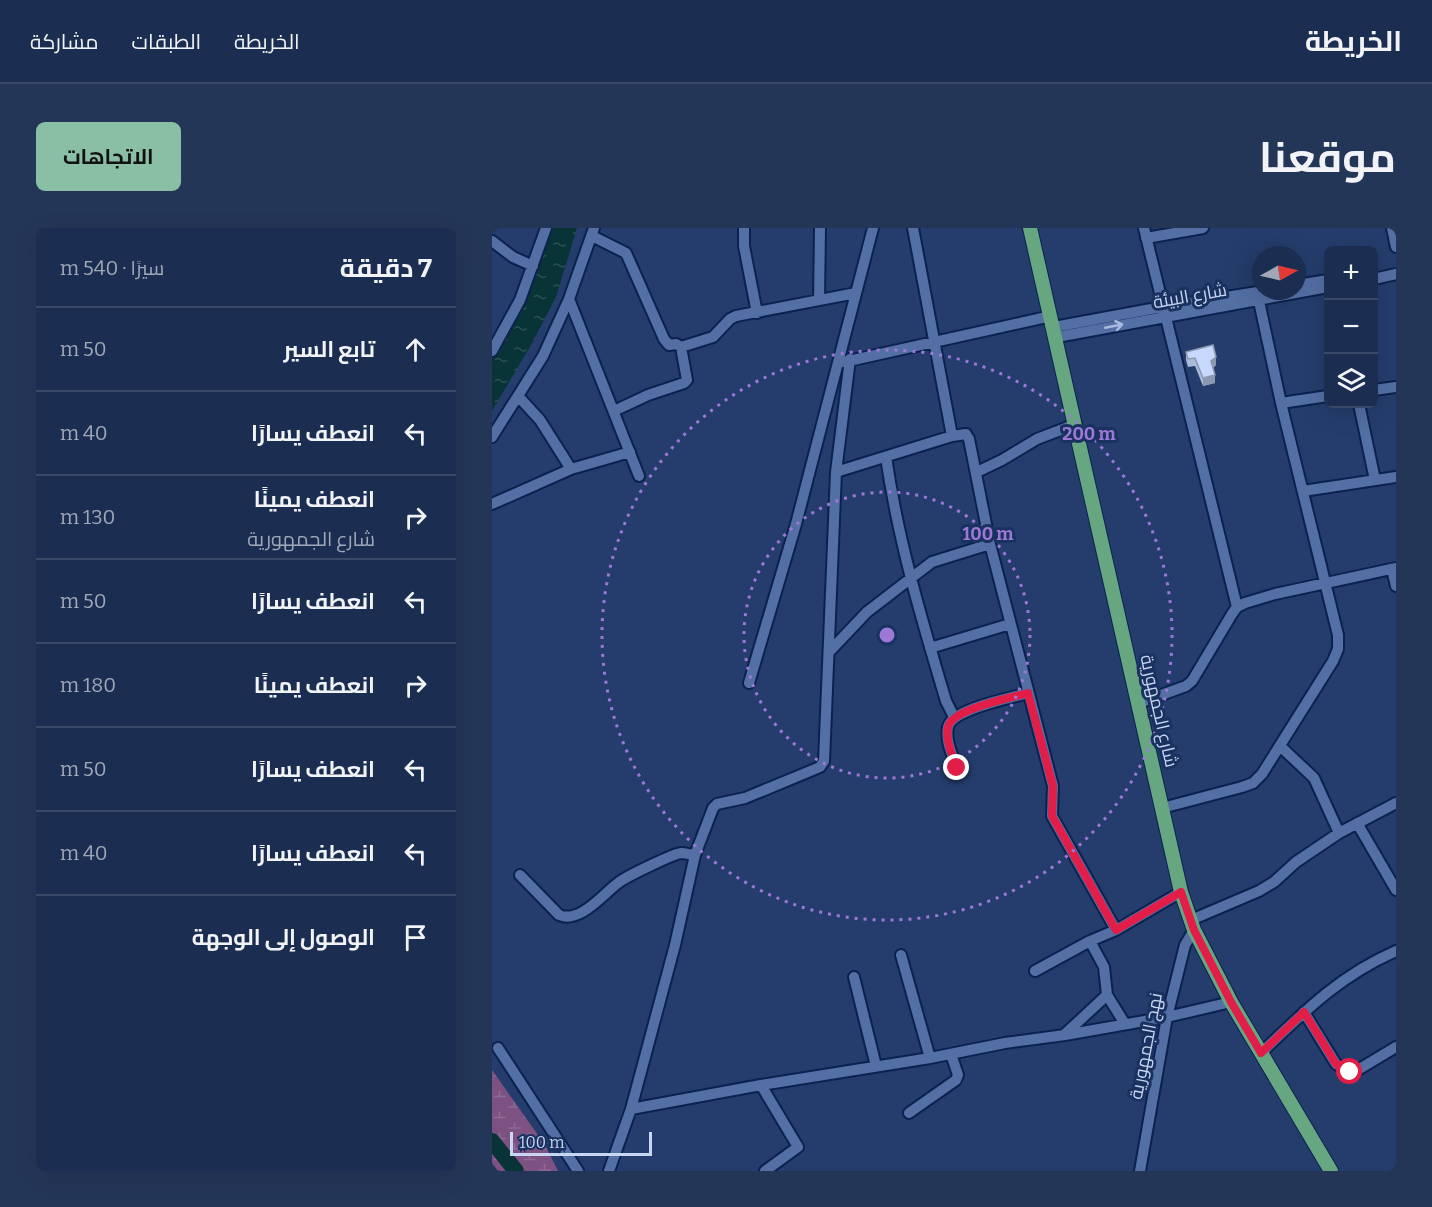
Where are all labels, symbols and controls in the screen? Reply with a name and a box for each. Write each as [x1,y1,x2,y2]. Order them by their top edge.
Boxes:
text: الخريطة [1305,25,1402,58]
text: مشاركة [30,29,99,55]
text: الطبقات [132,29,201,55]
text: الخريطة [234,29,300,55]
button: الاتجاهات [36,122,181,191]
text: موقعنا [1259,133,1396,183]
north arrow [1252,246,1306,300]
map controls [1324,246,1378,408]
button: + [1324,246,1378,300]
text: 7 دقيقة [340,253,432,284]
text: سيرًا · 540 m [60,256,164,280]
street label: شارع البيئة [1151,279,1229,314]
button: − [1324,300,1378,354]
one-way arrow [1104,320,1123,331]
icon: ahead [399,333,432,366]
text: تابع السير [284,336,375,363]
text: 50 m [60,337,107,361]
button: layers [1324,354,1378,408]
icon: left [399,417,432,450]
text: انعطف يسارًا [251,420,375,447]
text: 40 m [60,421,108,445]
text: 200 m [1062,423,1116,445]
text: انعطف يمينًا [254,486,375,513]
icon: right [399,501,432,534]
text: 130 m [60,505,115,529]
text: 100 m [962,523,1014,545]
text: شارع الجمهورية [247,527,375,551]
icon: left [399,585,432,618]
text: انعطف يسارًا [251,588,375,615]
text: 50 m [60,589,107,613]
centre of rings [877,625,897,645]
street label: شارع الجمهورية [1134,653,1183,770]
icon: right [399,669,432,702]
text: انعطف يمينًا [254,672,375,699]
text: 180 m [60,673,116,697]
icon: left [399,753,432,786]
route end [943,754,969,780]
text: انعطف يسارًا [251,756,375,783]
text: 50 m [60,757,107,781]
icon: left [399,837,432,870]
text: انعطف يسارًا [251,840,375,867]
text: 40 m [60,841,108,865]
icon: arrive [399,921,432,954]
text: الوصول إلى الوجهة [192,924,375,951]
street label: نهج الجمهورية [1125,991,1168,1101]
route start [1336,1058,1362,1084]
scale bar [510,1129,652,1156]
text: 100 m [519,1133,564,1152]

